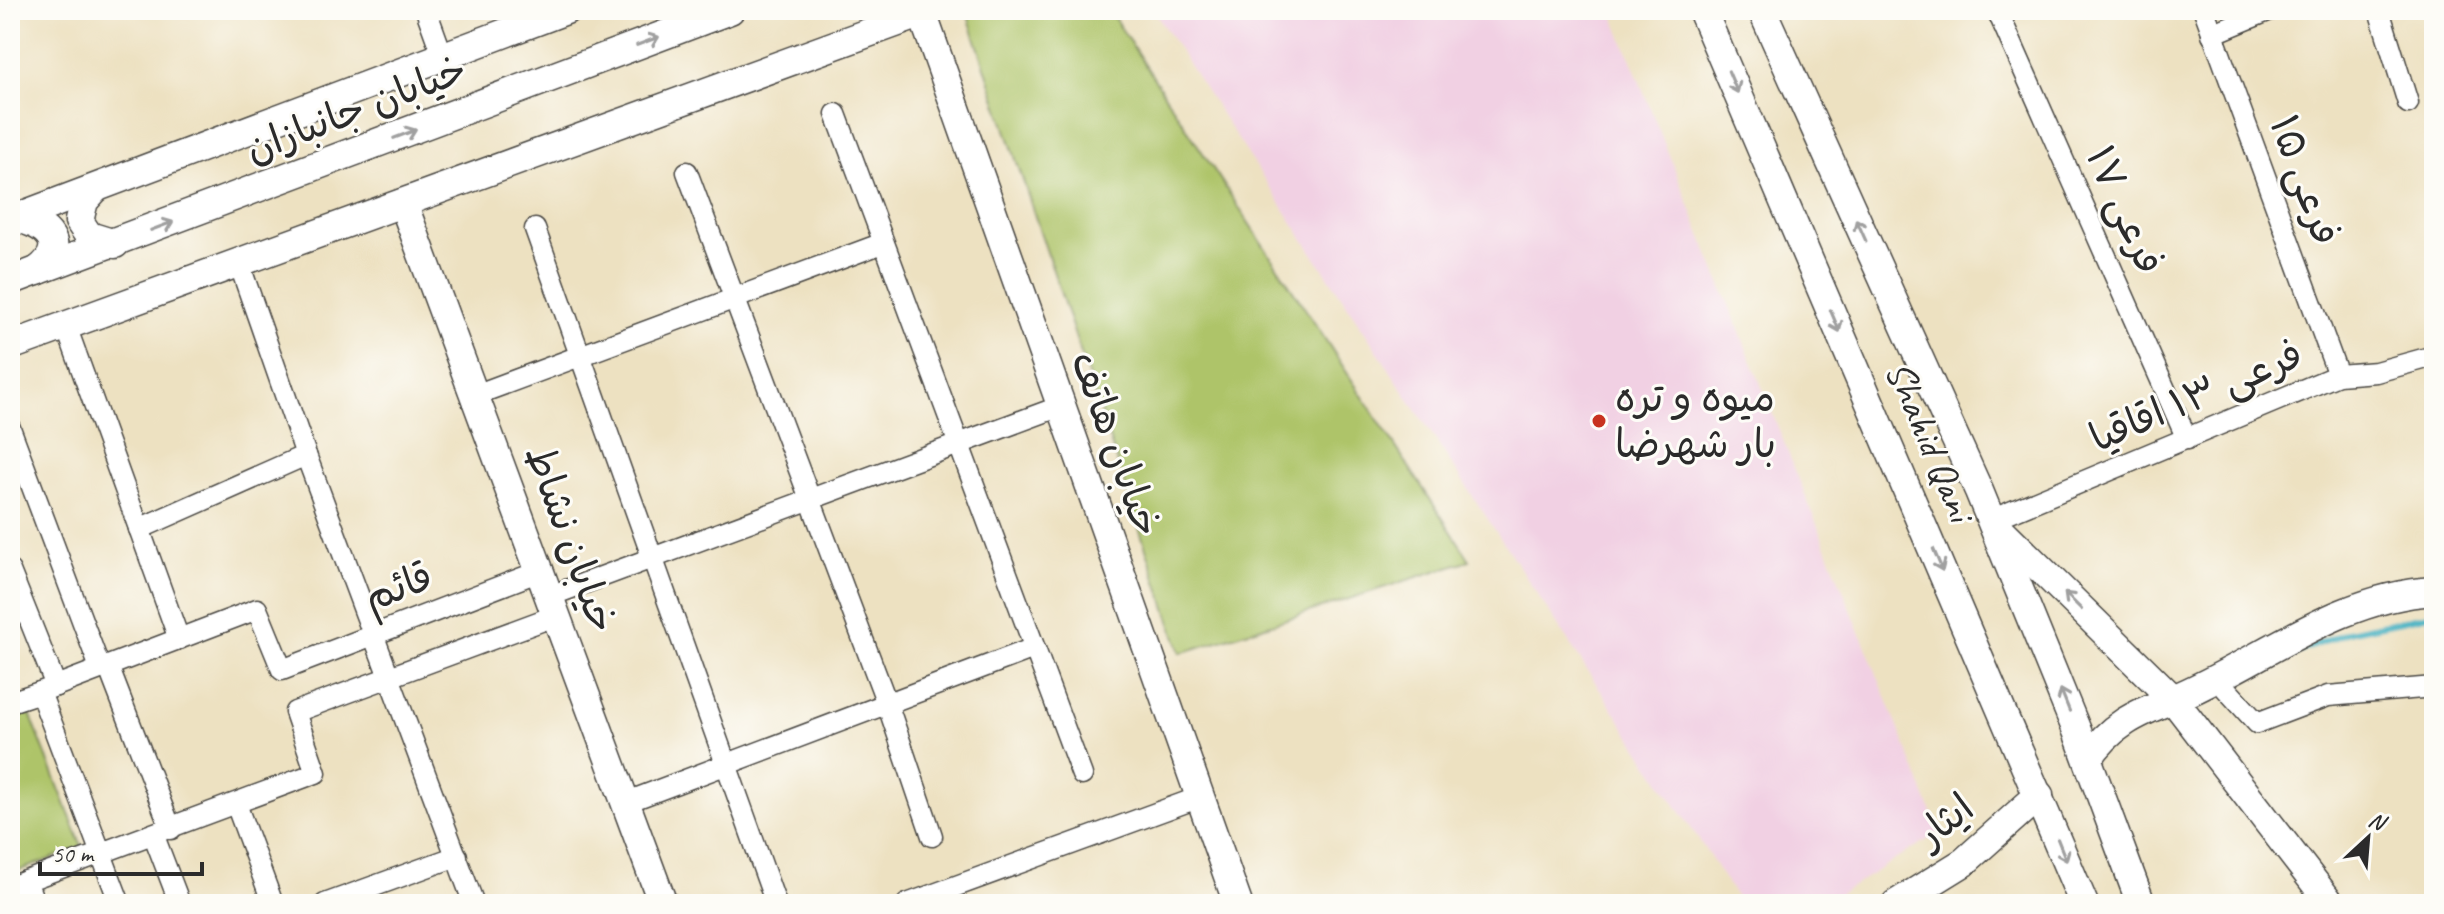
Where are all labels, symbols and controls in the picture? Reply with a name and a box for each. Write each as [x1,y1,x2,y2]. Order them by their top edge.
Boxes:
one-way arrow [636,33,660,47]
street label: خیابان جانبازان [238,44,474,174]
one-way arrow [1726,69,1741,94]
street label: فرعی ۱۵ [2259,108,2351,252]
one-way arrow [393,126,417,140]
street label: فرعی ۱۷ [2075,138,2175,282]
one-way arrow [150,218,174,232]
one-way arrow [1853,218,1868,243]
one-way arrow [1829,308,1844,333]
street label: فرعی ۱۳ اقاقیا [2082,329,2310,463]
street label: خیابان هاتف [1059,345,1173,543]
street label: Shahid Qani [1874,353,1988,533]
place label: میوه و تره بار شهرضا [1615,373,1776,469]
marker: میوه و تره بار شهرضا [1590,412,1608,430]
street label: خیابان نشاط [514,438,628,640]
one-way arrow [1931,547,1946,571]
street label: قائم [357,551,441,627]
one-way arrow [2064,592,2083,611]
one-way arrow [2056,688,2071,713]
street label: ایثار [1904,783,1984,861]
north arrow [2328,798,2408,878]
text: N [2364,805,2392,838]
scale bar [40,826,202,876]
one-way arrow [2055,837,2070,862]
text: 50 m [52,839,95,869]

